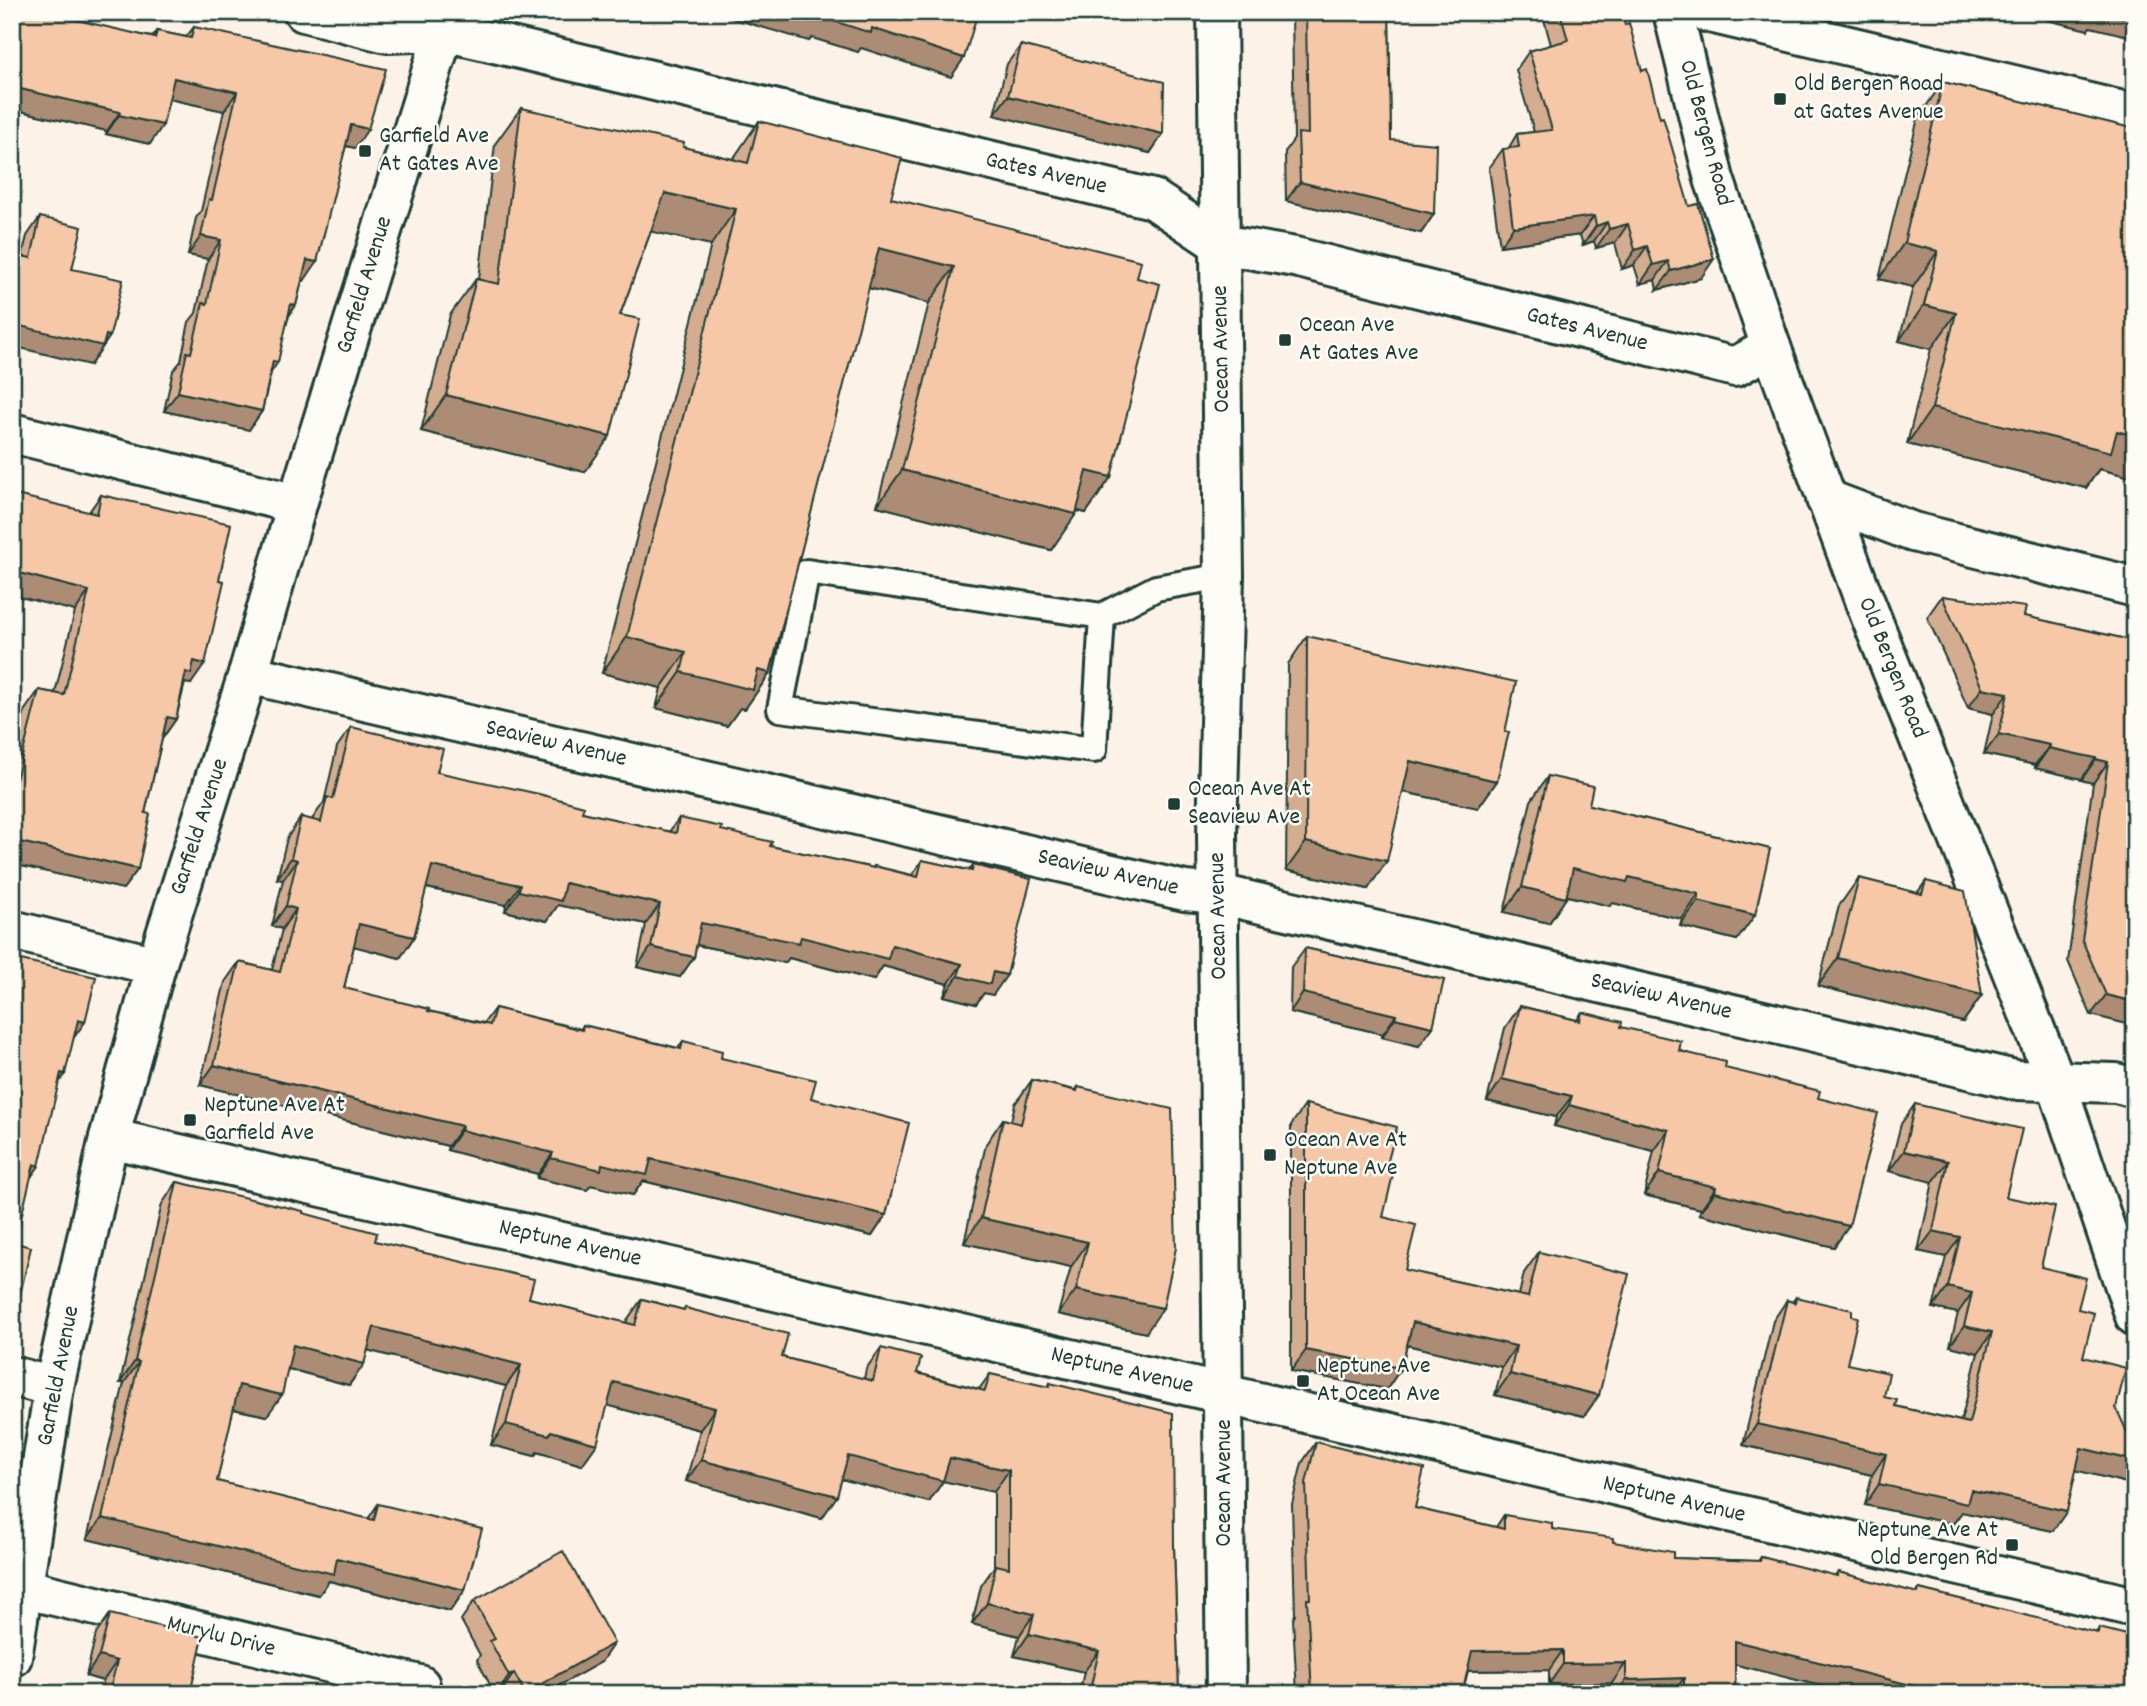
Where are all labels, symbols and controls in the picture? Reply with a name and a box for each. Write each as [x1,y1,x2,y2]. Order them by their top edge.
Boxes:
street label: Old Bergen Road [1669,56,1741,210]
place label: Old Bergen Road at Gates Avenue [1794,68,1944,130]
marker: Old Bergen Road at Gates Avenue [1772,91,1788,107]
place label: Garfield Ave At Gates Ave [379,120,499,182]
marker: Garfield Ave At Gates Ave [357,143,373,159]
street label: Gates Avenue [982,143,1110,205]
street label: Garfield Avenue [328,212,402,358]
street label: Ocean Avenue [1204,285,1240,413]
street label: Gates Avenue [1523,298,1651,362]
place label: Ocean Ave At Gates Ave [1299,309,1419,371]
marker: Ocean Ave At Gates Ave [1277,332,1293,348]
street label: Old Bergen Road [1848,592,1936,744]
street label: Seaview Avenue [482,711,630,777]
street label: Garfield Avenue [162,754,238,900]
place label: Ocean Ave At Seaview Ave [1188,773,1311,835]
marker: Ocean Ave At Seaview Ave [1166,796,1182,812]
street label: Seaview Avenue [1034,840,1182,906]
street label: Ocean Avenue [1201,852,1237,980]
street label: Seaview Avenue [1587,964,1735,1030]
place label: Neptune Ave At Garfield Ave [204,1089,345,1151]
marker: Neptune Ave At Garfield Ave [182,1112,198,1128]
place label: Ocean Ave At Neptune Ave [1284,1124,1407,1186]
marker: Ocean Ave At Neptune Ave [1262,1147,1278,1163]
street label: Neptune Avenue [495,1211,645,1277]
street label: Garfield Avenue [29,1303,89,1449]
street label: Neptune Avenue [1047,1338,1197,1404]
place label: Neptune Ave At Ocean Ave [1317,1350,1440,1412]
marker: Neptune Ave At Ocean Ave [1295,1373,1311,1389]
street label: Ocean Avenue [1208,1419,1242,1547]
street label: Neptune Avenue [1599,1467,1749,1533]
place label: Neptune Ave At Old Bergen Rd [1857,1514,1998,1576]
marker: Neptune Ave At Old Bergen Rd [2004,1537,2020,1553]
street label: Murylu Drive [163,1607,279,1667]

